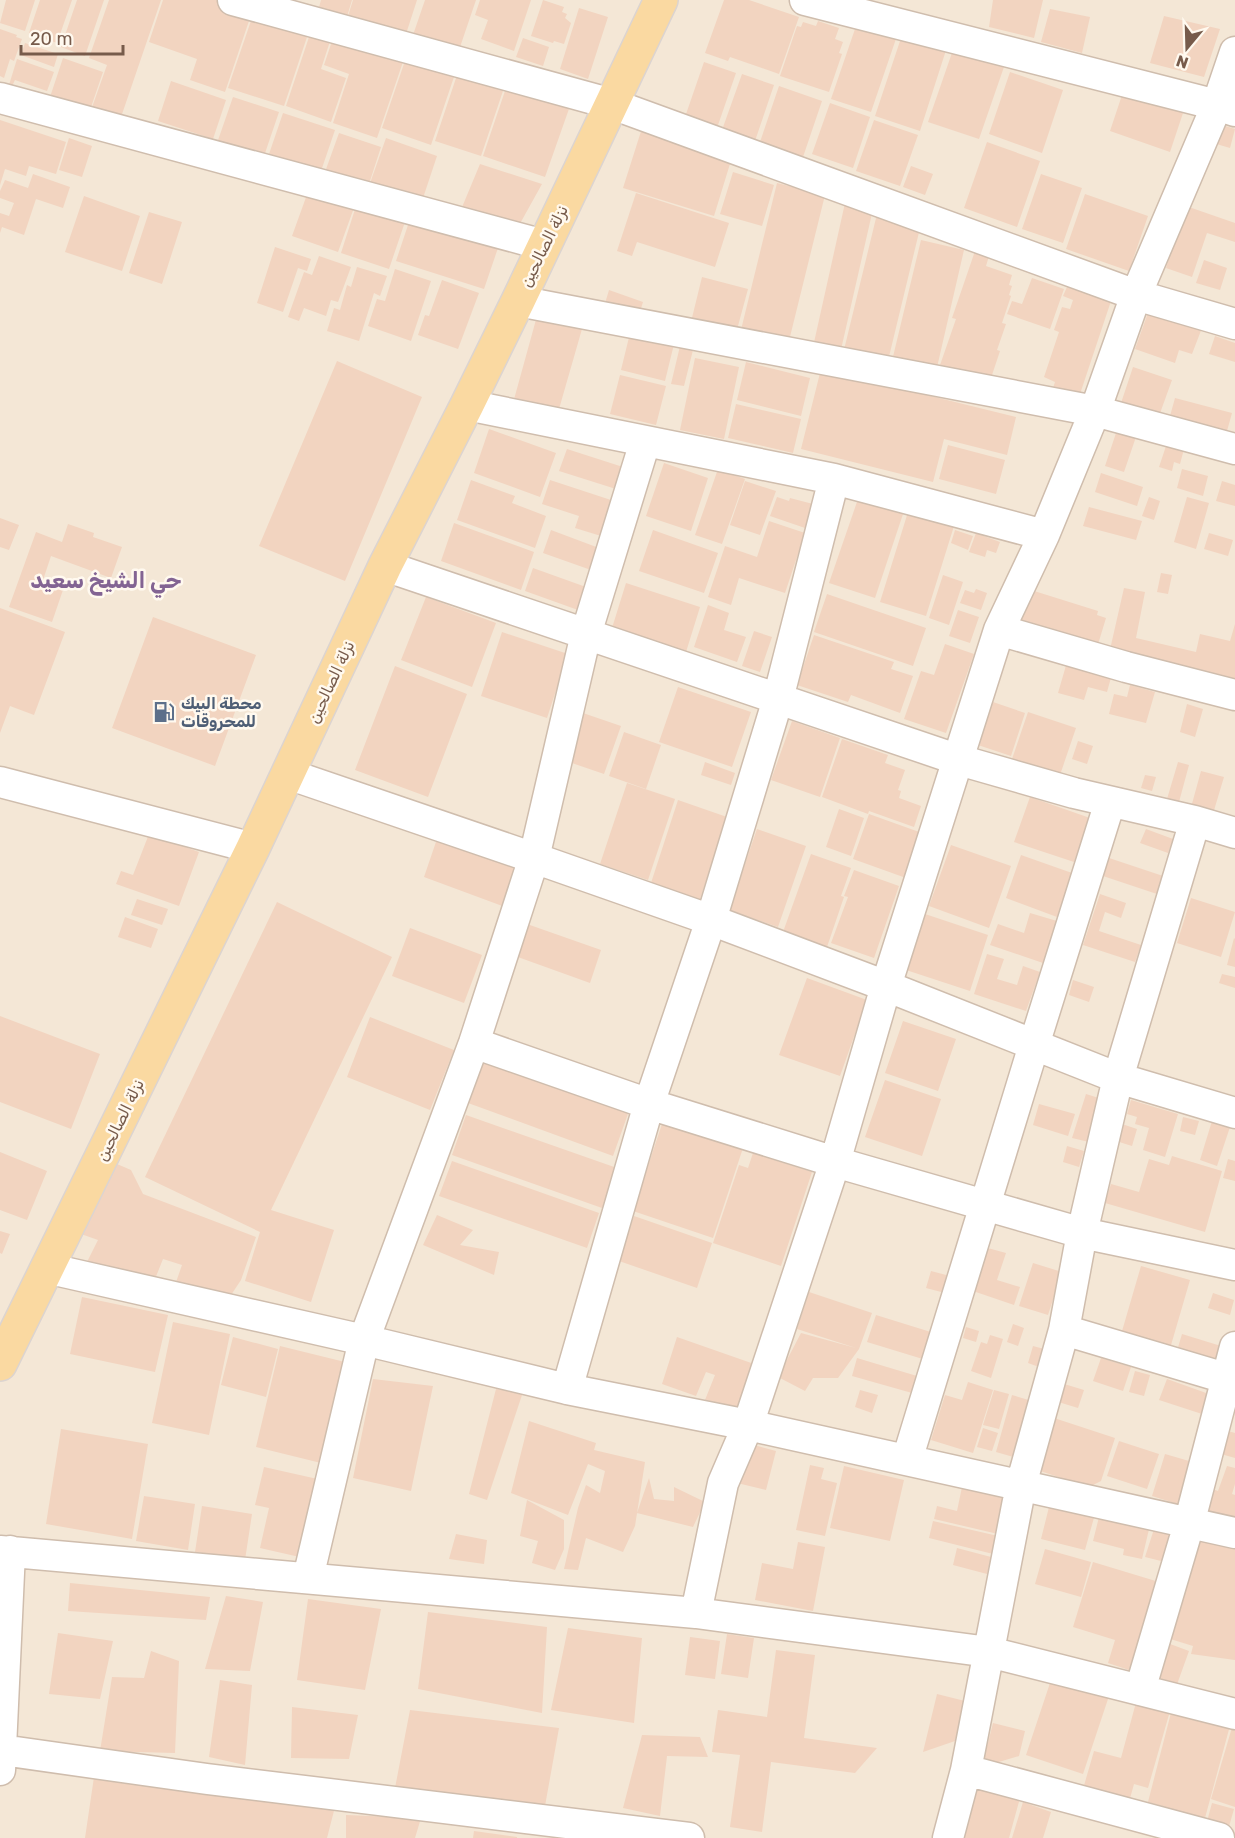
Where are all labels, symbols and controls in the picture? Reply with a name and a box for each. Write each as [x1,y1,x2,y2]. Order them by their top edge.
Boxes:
scale bar [21,18,123,56]
north arrow [1157,18,1217,78]
text: 20 m [30,28,72,50]
text: N [1174,51,1191,73]
street label: نزلة الصالحين [516,202,573,290]
district label: حي الشيخ سعيد [30,567,182,598]
street label: نزلة الصالحين [304,638,359,727]
place label: محطة البيك للمحروقات [181,694,262,731]
fuel station icon: محطة البيك للمحروقات [152,700,176,724]
street label: نزلة الصالحين [92,1076,149,1164]

